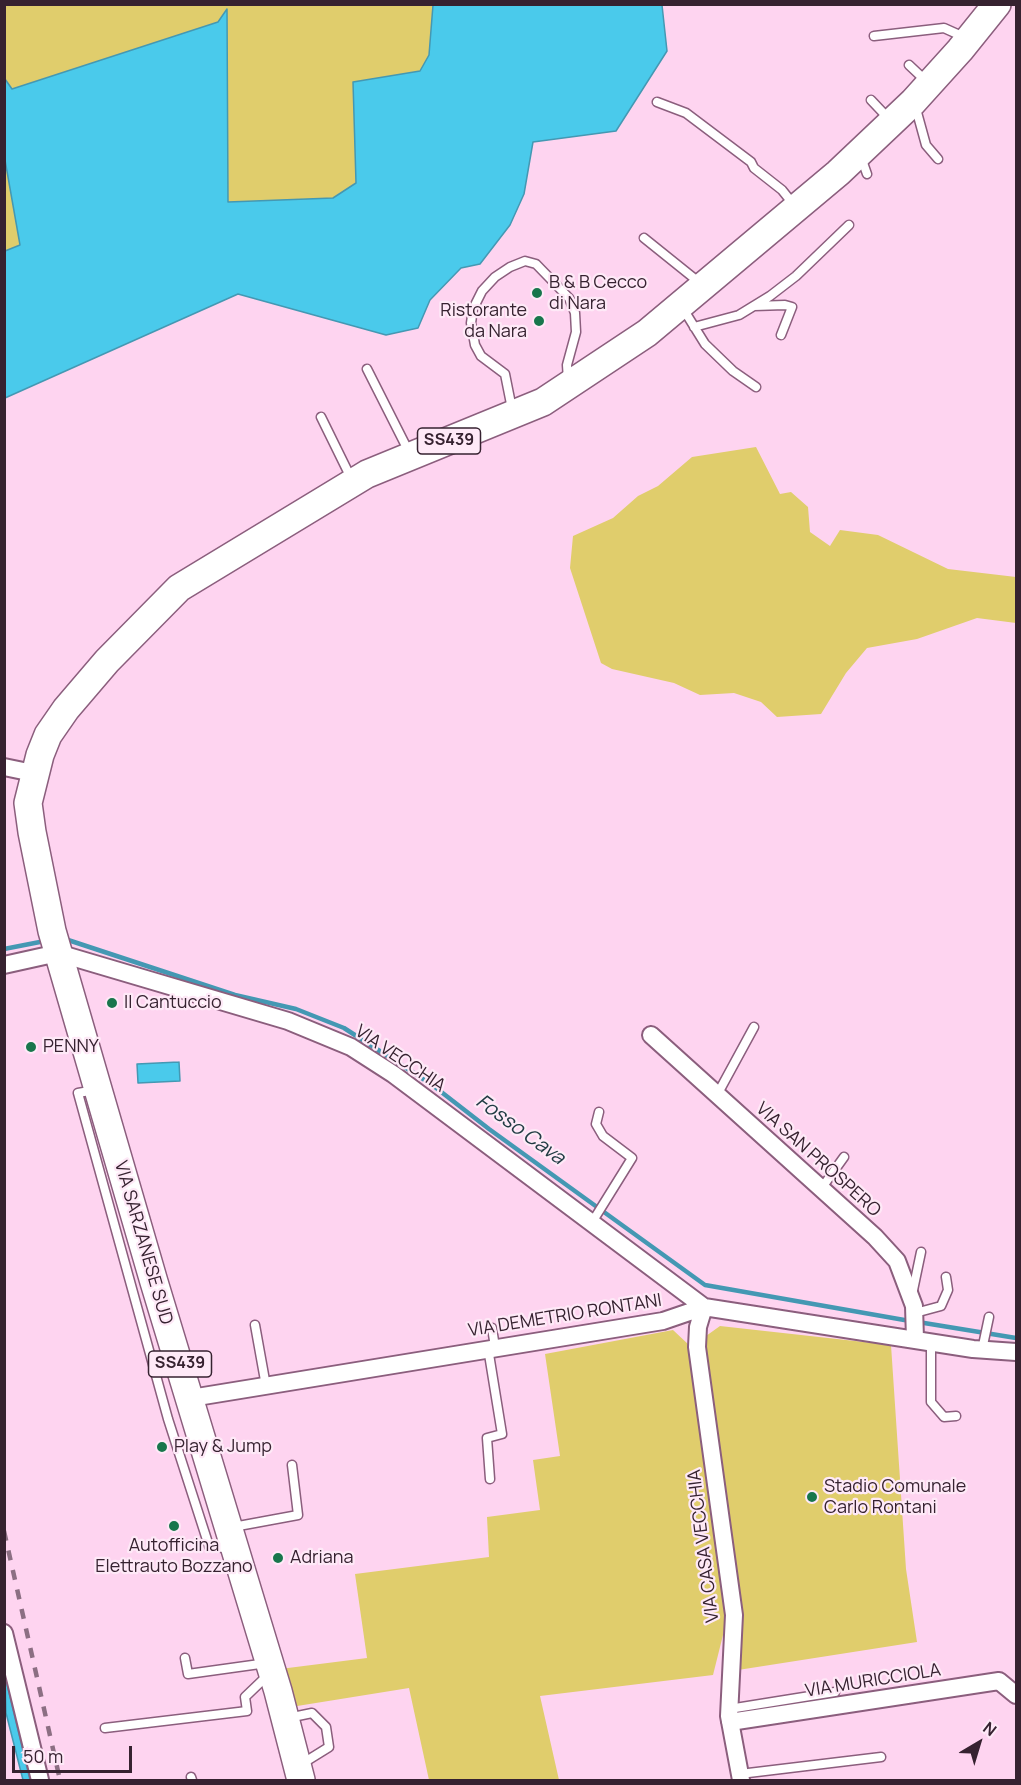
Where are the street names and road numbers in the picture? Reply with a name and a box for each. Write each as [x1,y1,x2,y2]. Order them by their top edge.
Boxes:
road number: SS439 [418,428,480,454]
street label: VIA VECCHIA [351,1021,449,1097]
street label: VIA SAN PROSPERO [751,1098,885,1222]
street label: VIA SARZANESE SUD [109,1159,177,1327]
street label: VIA DEMETRIO RONTANI [467,1290,663,1342]
road number: SS439 [148,1351,212,1377]
street label: VIA CASA VECCHIA [684,1468,724,1624]
street label: VIA MURICCIOLA [804,1660,942,1702]

